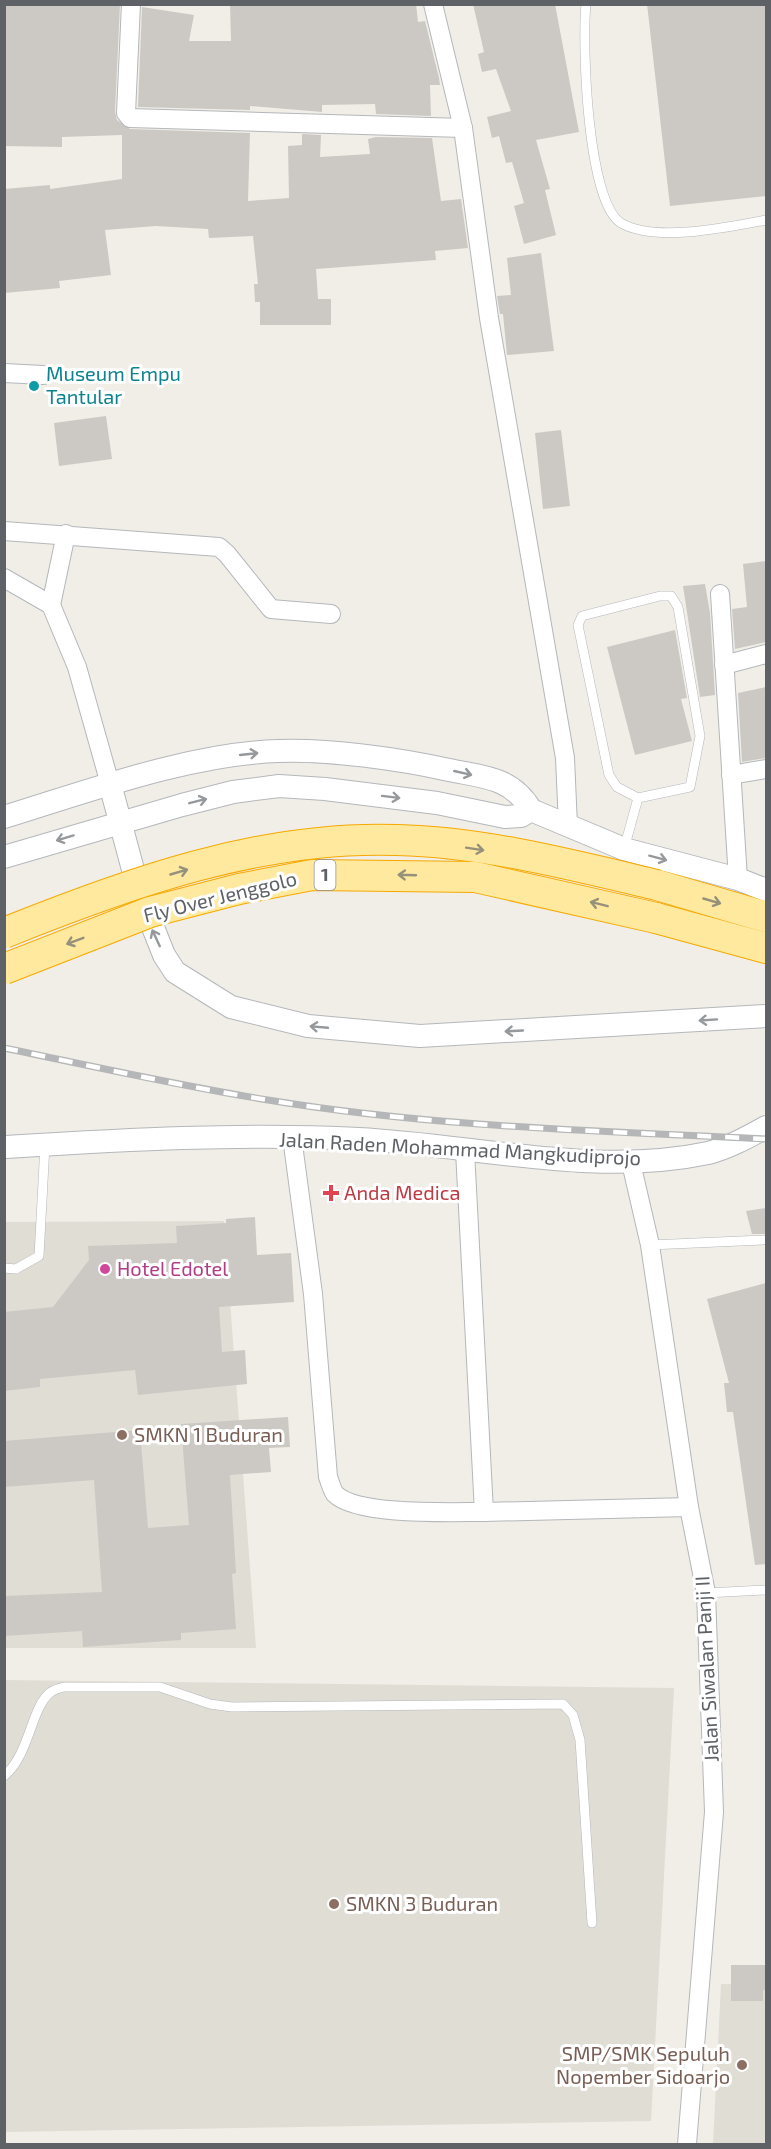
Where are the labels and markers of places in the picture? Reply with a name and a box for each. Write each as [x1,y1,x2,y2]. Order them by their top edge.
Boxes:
place label: Museum Empu Tantular [46,361,181,408]
marker: Museum Empu Tantular [27,379,41,393]
place label: Anda Medica [344,1180,460,1204]
marker: Anda Medica [322,1184,340,1202]
place label: Hotel Edotel [117,1256,228,1280]
marker: Hotel Edotel [98,1262,112,1276]
place label: SMKN 1 Buduran [134,1422,283,1446]
marker: SMKN 1 Buduran [115,1428,129,1442]
place label: SMKN 3 Buduran [346,1891,498,1915]
marker: SMKN 3 Buduran [327,1897,341,1911]
place label: SMP/SMK Sepuluh Nopember Sidoarjo [556,2041,730,2088]
marker: SMP/SMK Sepuluh Nopember Sidoarjo [735,2058,749,2072]

